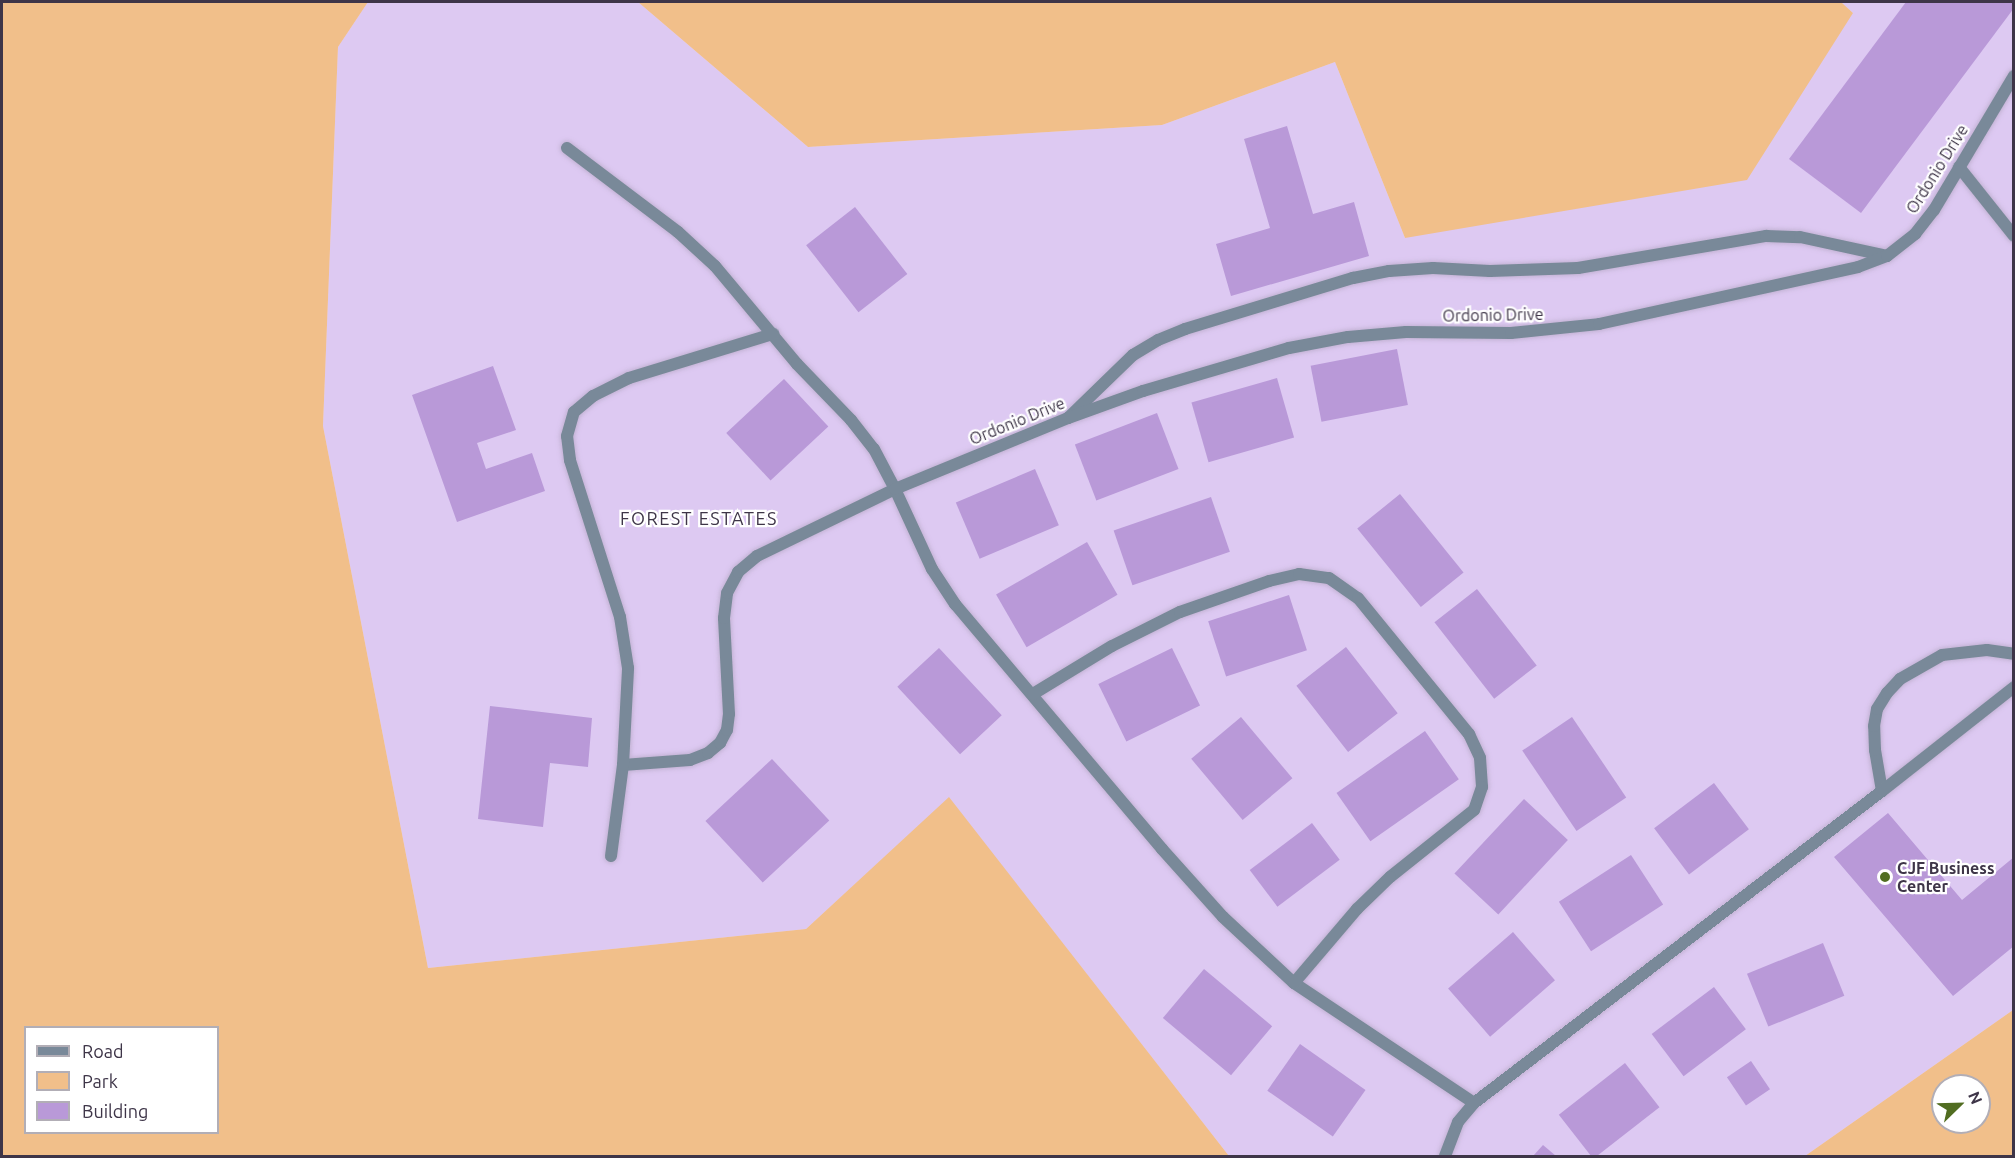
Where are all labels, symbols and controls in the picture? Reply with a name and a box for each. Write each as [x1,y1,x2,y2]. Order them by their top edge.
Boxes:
street label: Ordonio Drive [1902,121,1972,217]
street label: Ordonio Drive [1442,305,1544,325]
street label: Ordonio Drive [967,393,1067,449]
district label: FOREST ESTATES [620,507,778,529]
place label: CJF Business Center [1897,858,1994,896]
marker: CJF Business Center [1878,870,1892,884]
legend [24,1026,219,1134]
text: Road [82,1041,124,1061]
text: Park [82,1071,118,1091]
north arrow [1931,1074,1991,1134]
text: N [1965,1089,1986,1107]
text: Building [82,1101,148,1121]

